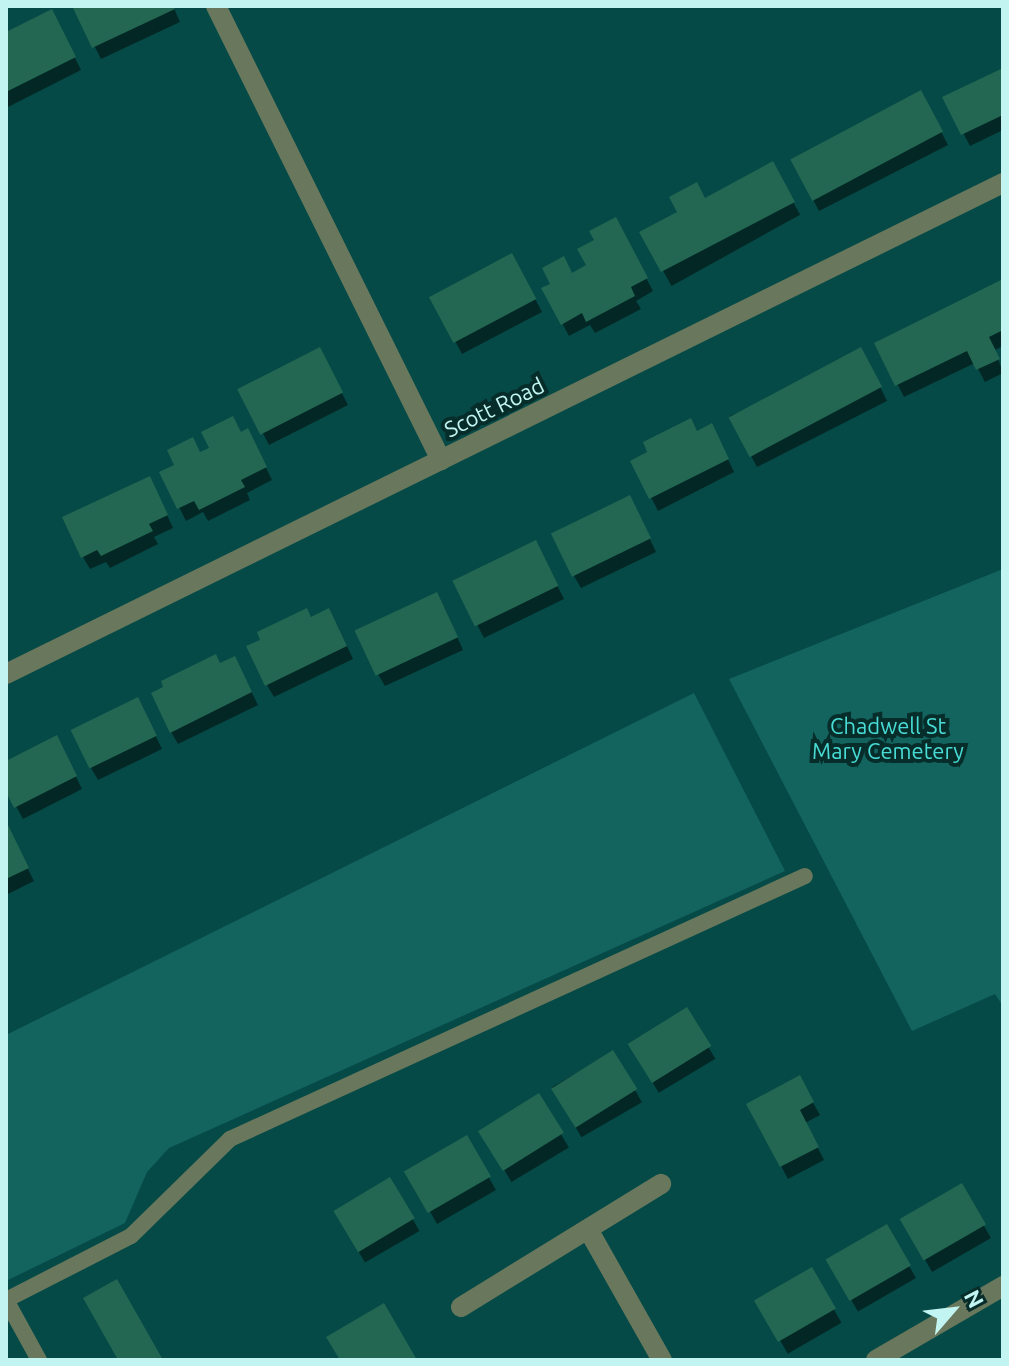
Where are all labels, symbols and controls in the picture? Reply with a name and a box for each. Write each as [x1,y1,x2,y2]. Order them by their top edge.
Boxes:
street label: Scott Road [440,372,548,442]
park label: Chadwell St Mary Cemetery [812,712,964,764]
north arrow [913,1270,993,1350]
text: N [960,1285,990,1312]

